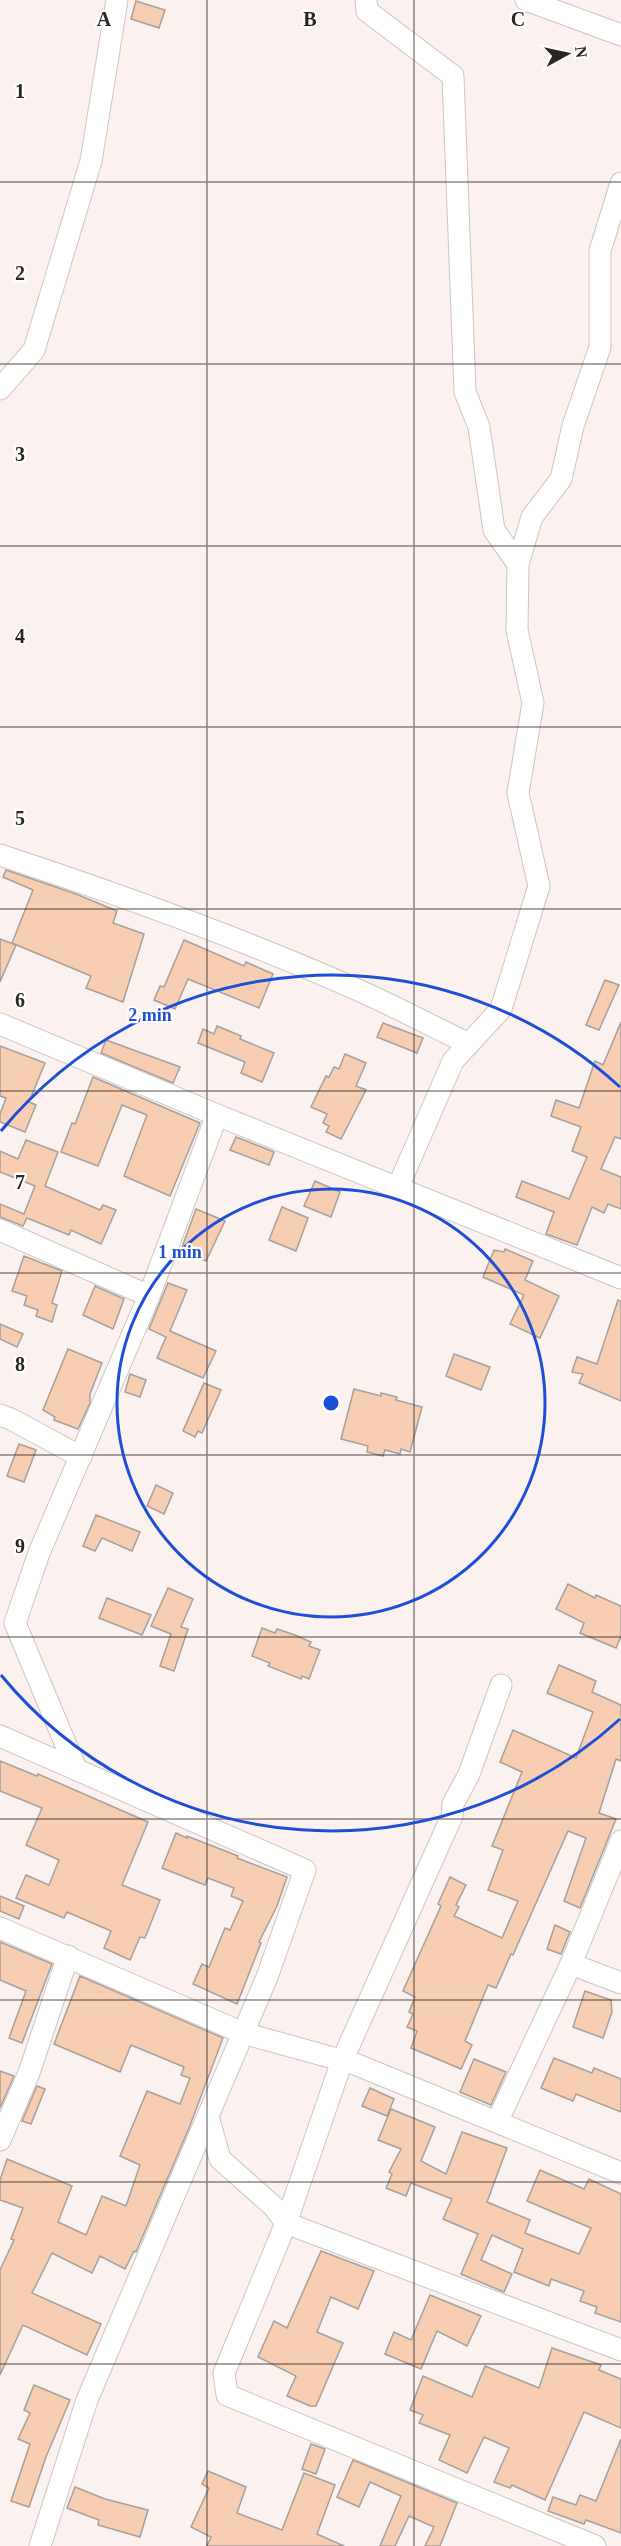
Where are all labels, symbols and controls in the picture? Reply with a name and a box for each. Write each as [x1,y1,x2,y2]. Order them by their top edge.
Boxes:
text: A [97,8,112,30]
text: B [303,8,317,30]
text: C [511,8,525,30]
north arrow [537,24,597,84]
text: N [572,45,591,59]
text: 1 [15,80,25,102]
text: 2 [15,262,25,284]
text: 3 [15,443,25,465]
text: 4 [15,625,25,647]
text: 5 [15,807,25,829]
text: 6 [15,989,25,1011]
text: 2 min [128,1005,172,1025]
text: 7 [15,1171,25,1193]
text: 1 min [158,1242,202,1262]
text: 8 [15,1353,25,1375]
centre of rings [321,1393,341,1413]
text: 9 [15,1535,25,1557]

